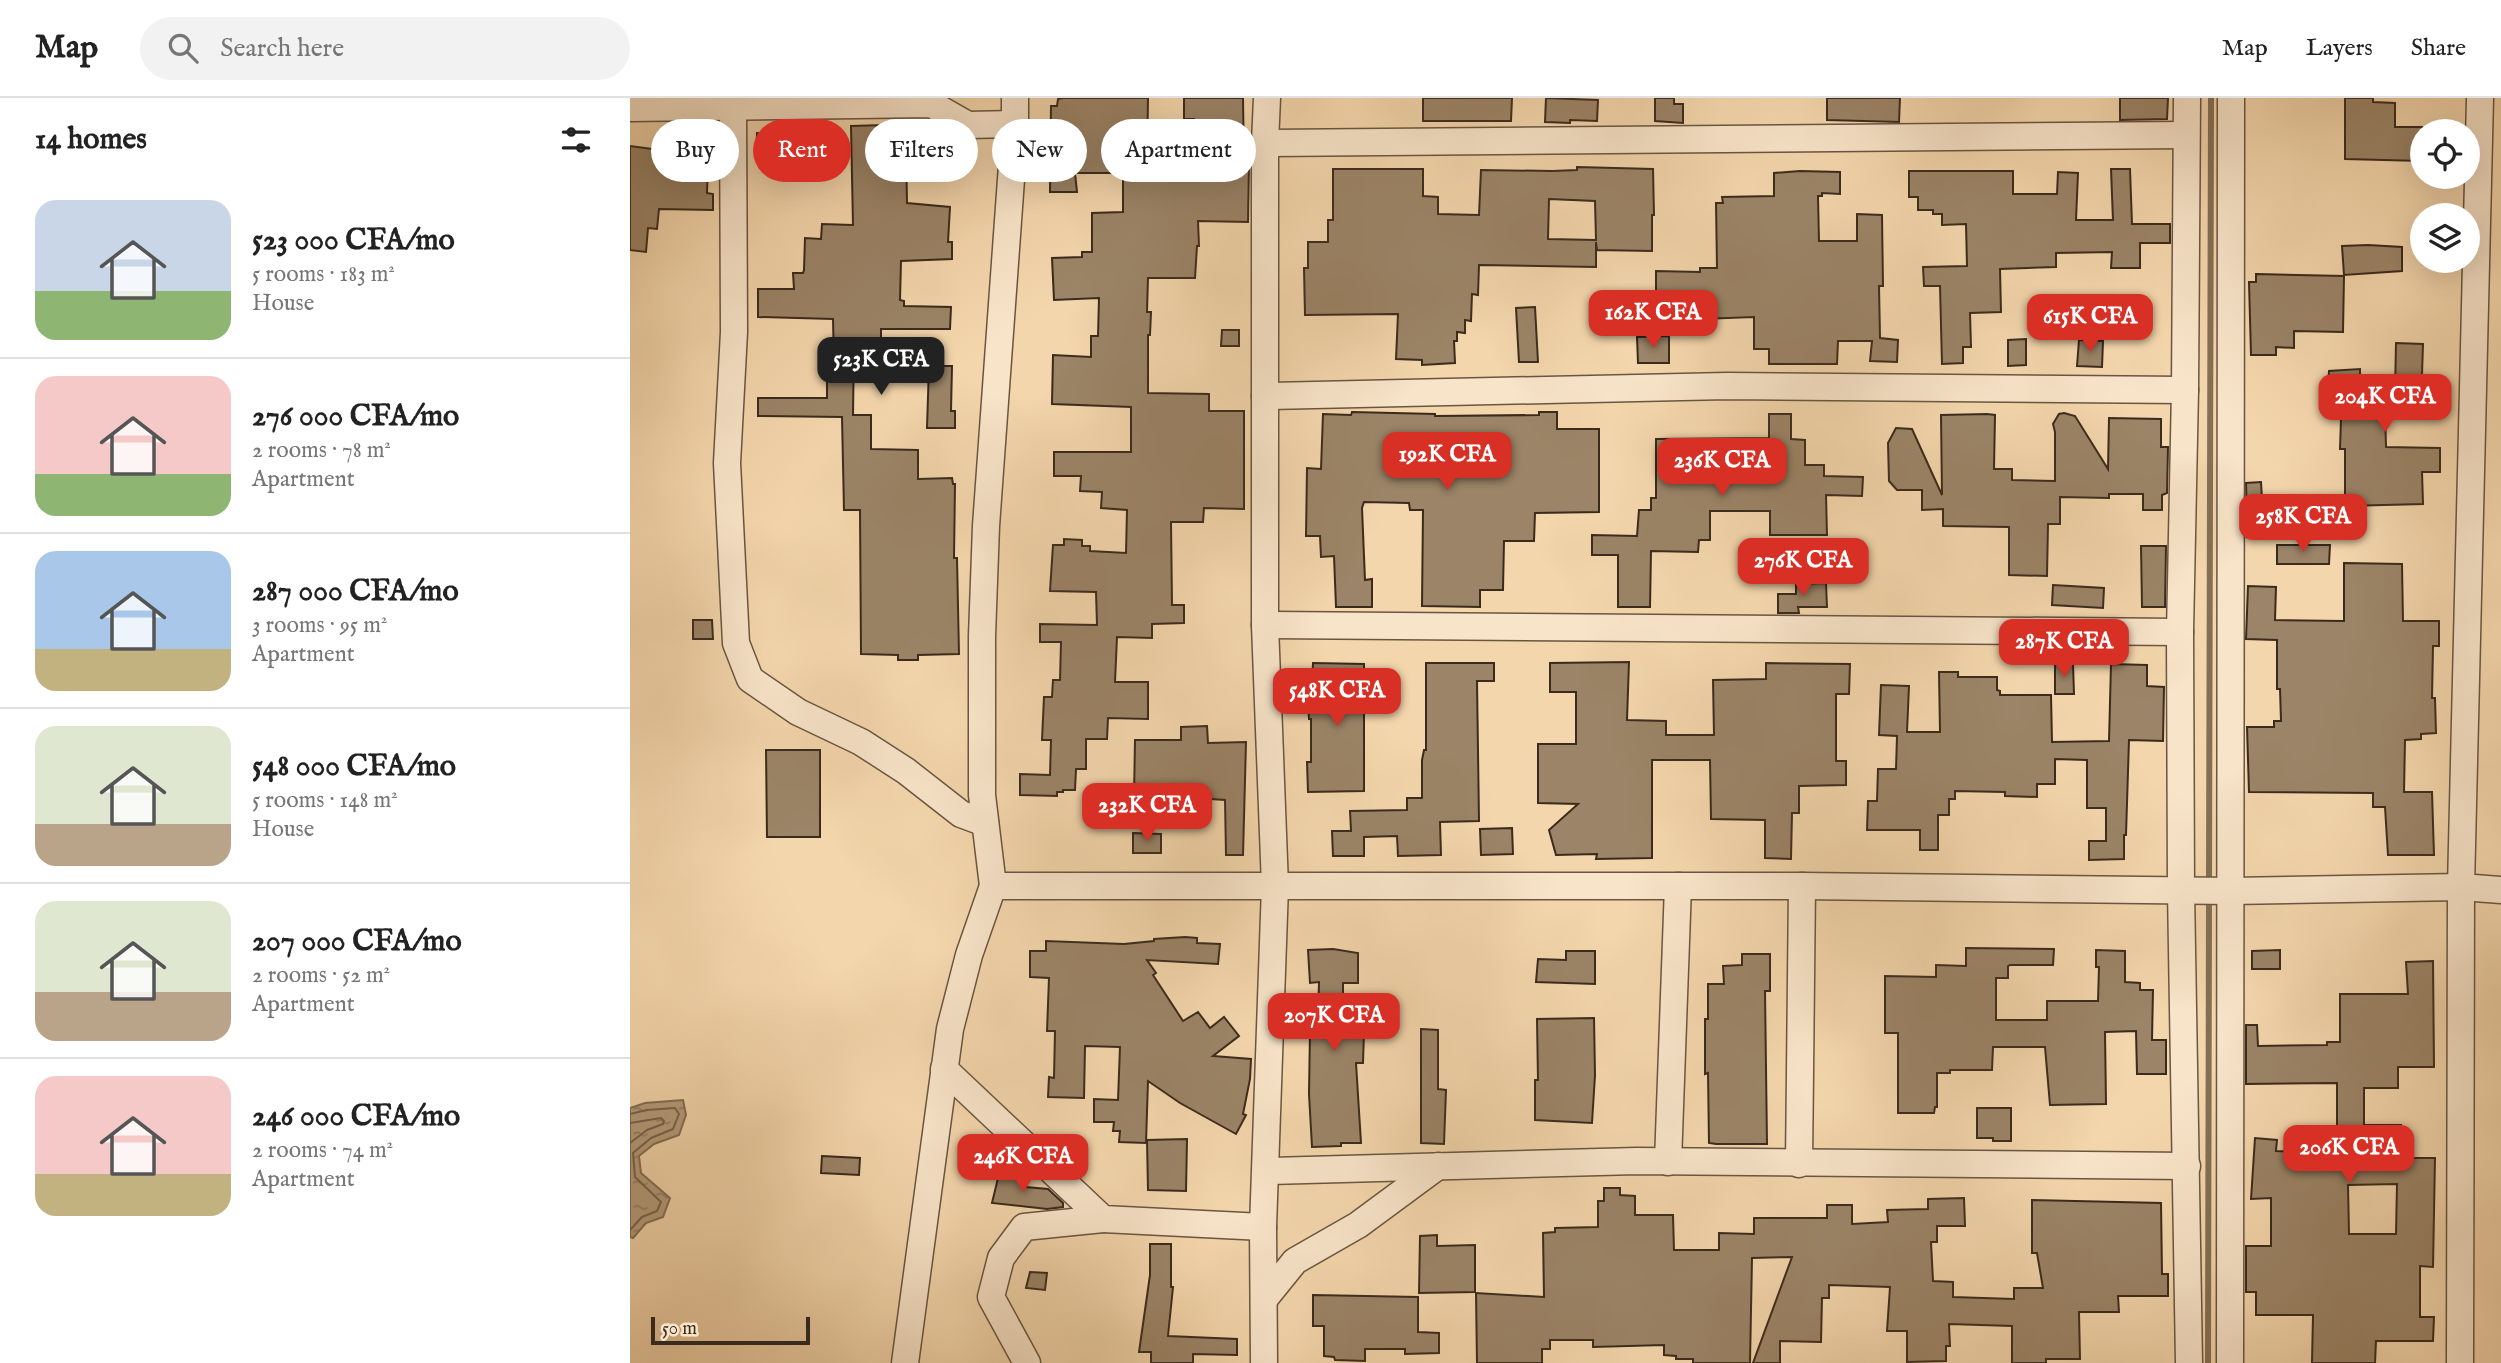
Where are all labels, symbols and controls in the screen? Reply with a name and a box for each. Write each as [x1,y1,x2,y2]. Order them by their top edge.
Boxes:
search box [140,17,630,80]
text: Map [35,27,98,69]
icon: search [164,29,202,67]
text: Search here [220,32,344,65]
text: Map [2222,33,2268,64]
text: Layers [2306,33,2373,64]
text: Share [2411,33,2466,64]
chip: Buy [651,119,739,182]
chip: Rent [753,119,851,182]
chip: Filters [865,119,978,182]
chip: New [992,119,1087,182]
chip: Apartment [1101,119,1256,182]
map controls [2410,119,2480,273]
button: locate [2410,119,2480,189]
text: 14 homes [35,121,147,159]
icon: filters [557,121,595,159]
button: layers [2410,203,2480,273]
text: 523 000 CFA/mo [252,222,455,260]
icon: home [91,228,175,312]
text: 5 rooms · 183 m² [252,260,395,289]
text: House [252,289,314,318]
pin: 162K CFA [1581,290,1725,350]
pin: 615K CFA [2018,294,2162,354]
text: 162K CFA [1605,298,1701,327]
text: 615K CFA [2043,302,2137,331]
pin: 523K CFA [809,338,953,397]
text: 523K CFA [833,345,929,374]
pin: 204K CFA [2313,374,2457,434]
text: 204K CFA [2335,382,2435,411]
text: 276 000 CFA/mo [252,398,459,436]
icon: home [91,404,175,488]
pin: 192K CFA [1375,432,1519,492]
text: 2 rooms · 78 m² [252,436,391,465]
pin: 236K CFA [1650,438,1794,498]
text: 192K CFA [1398,440,1496,469]
text: 236K CFA [1674,446,1770,475]
text: Apartment [252,465,355,494]
pin: 258K CFA [2231,494,2375,554]
text: 258K CFA [2255,502,2351,531]
pin: 276K CFA [1731,538,1875,598]
text: 276K CFA [1754,546,1852,575]
text: 287 000 CFA/mo [252,573,459,611]
icon: home [91,579,175,663]
text: 3 rooms · 95 m² [252,611,387,640]
pin: 287K CFA [1992,620,2136,679]
text: 287K CFA [2015,627,2113,656]
text: Apartment [252,640,355,669]
pin: 548K CFA [1265,668,1409,728]
text: 548K CFA [1289,676,1385,705]
text: 548 000 CFA/mo [252,748,456,786]
icon: home [91,754,175,838]
pin: 232K CFA [1075,784,1219,843]
text: 5 rooms · 148 m² [252,786,398,815]
text: 232K CFA [1098,791,1196,820]
text: House [252,815,314,844]
text: 207 000 CFA/mo [252,923,462,961]
icon: home [91,929,175,1013]
text: 2 rooms · 52 m² [252,961,390,990]
text: Apartment [252,990,355,1019]
pin: 207K CFA [1262,993,1406,1053]
text: 207K CFA [1284,1001,1384,1030]
text: 246 000 CFA/mo [252,1098,460,1136]
icon: home [91,1104,175,1188]
pin: 206K CFA [2277,1126,2421,1185]
text: 206K CFA [2299,1133,2399,1162]
pin: 246K CFA [951,1134,1095,1194]
text: 2 rooms · 74 m² [252,1136,393,1165]
text: 246K CFA [973,1142,1073,1171]
text: Apartment [252,1165,355,1194]
scale bar [651,1314,810,1346]
text: 50 m [662,1317,697,1341]

